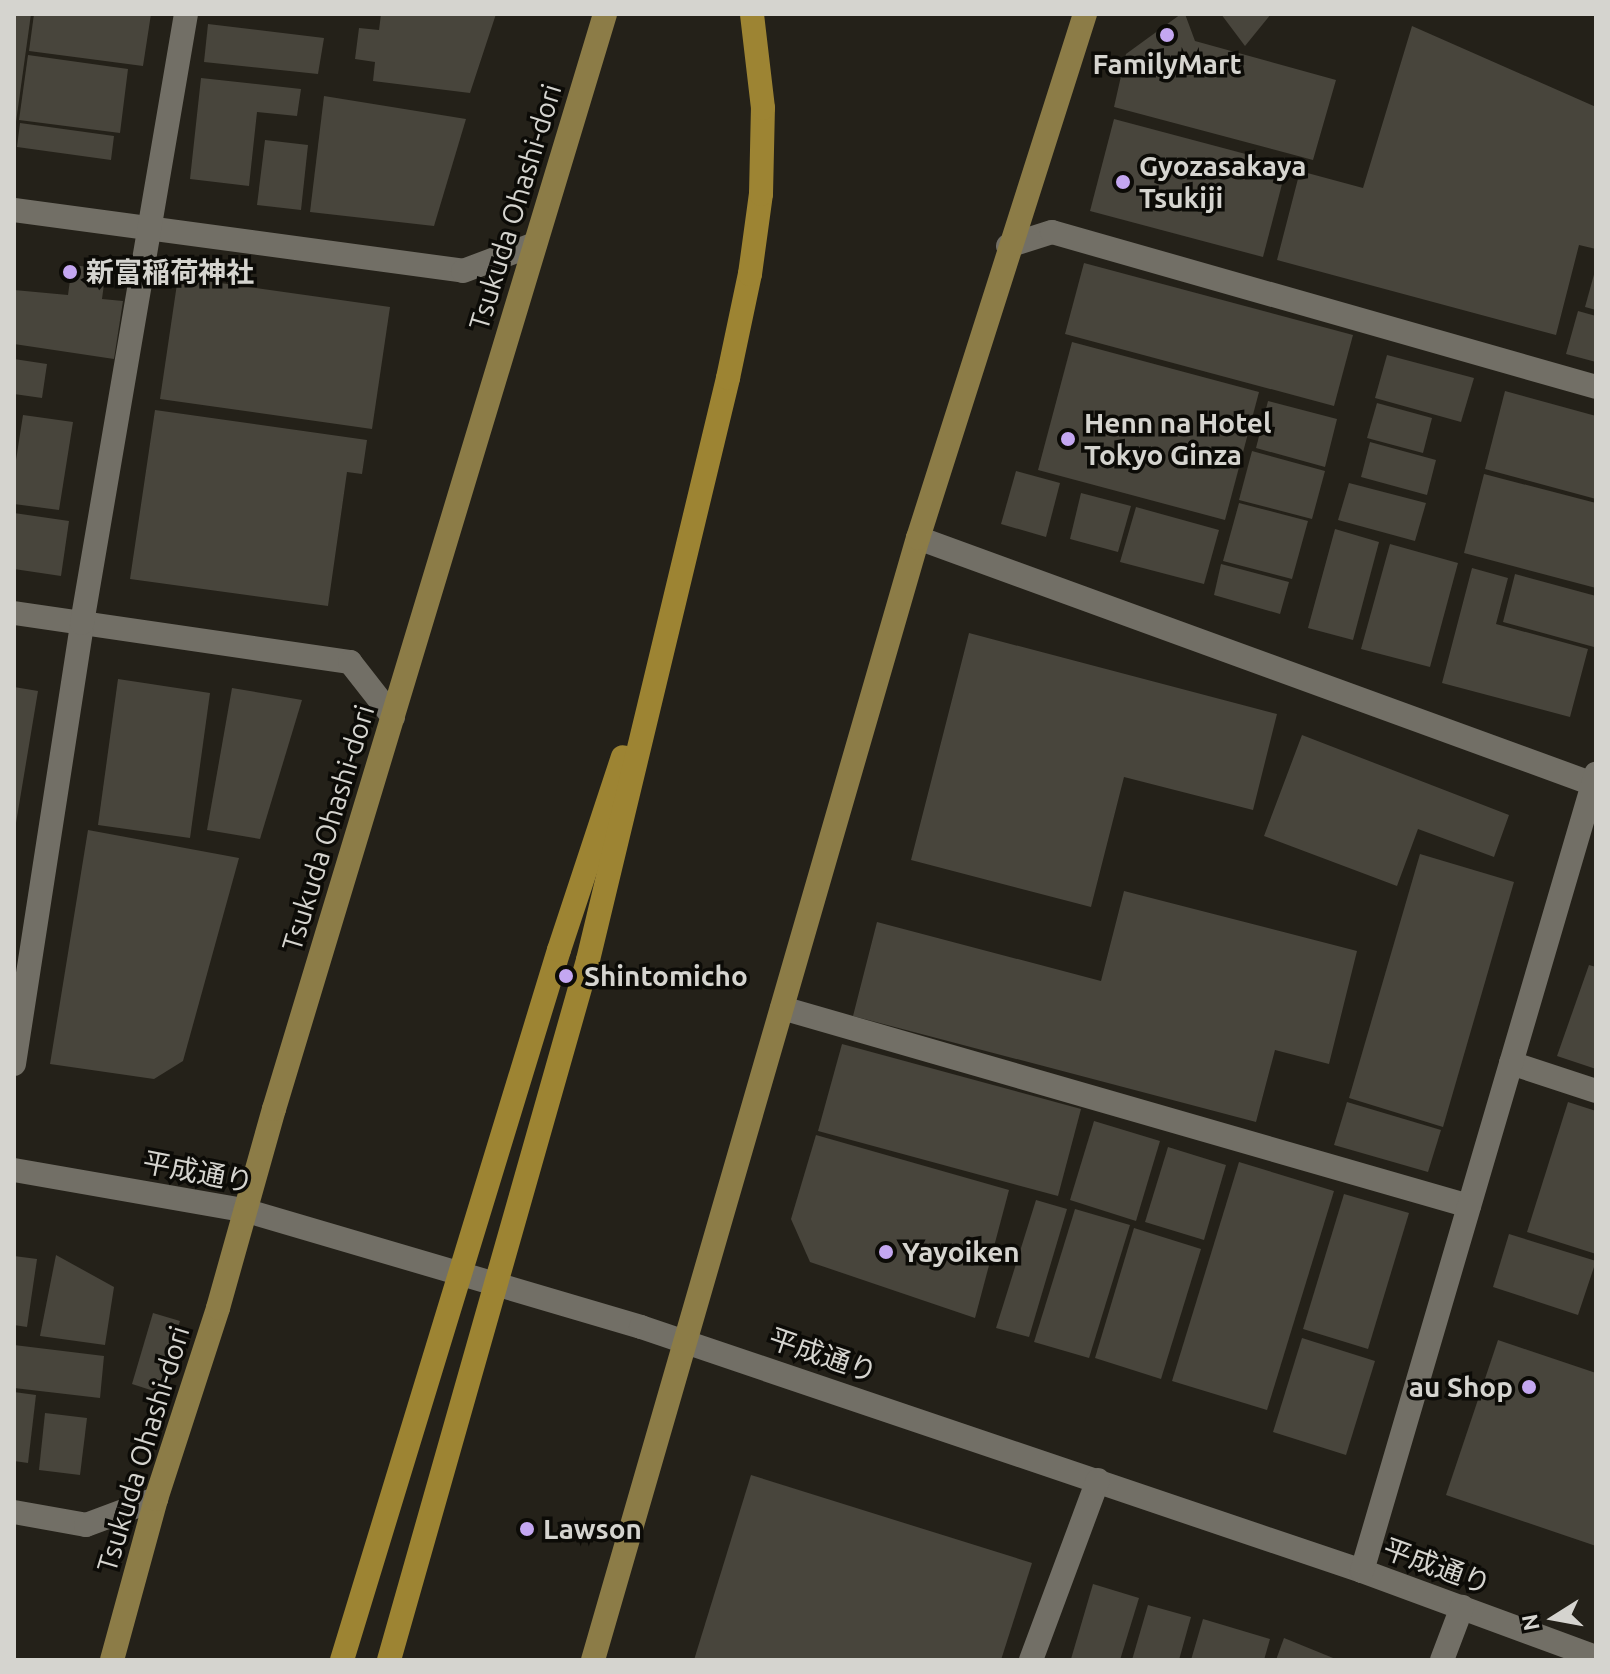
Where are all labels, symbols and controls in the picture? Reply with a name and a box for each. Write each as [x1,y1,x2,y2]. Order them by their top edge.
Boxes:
marker: FamilyMart [1158,26,1176,44]
place label: FamilyMart [1093,47,1241,81]
street label: Tsukuda Ohashi-dori [462,80,568,334]
place label: Gyozasakaya Tsukiji [1139,149,1307,215]
marker: Gyozasakaya Tsukiji [1114,173,1132,191]
place label: 新富稲荷神社 [86,255,254,289]
marker: 新富稲荷神社 [61,263,79,281]
place label: Henn na Hotel Tokyo Ginza [1084,406,1271,472]
marker: Henn na Hotel Tokyo Ginza [1059,430,1077,448]
street label: Tsukuda Ohashi-dori [275,701,381,955]
place label: Shintomicho [584,959,748,993]
marker: Shintomicho [555,965,577,987]
street label: 平成通り [140,1145,256,1199]
place label: Yayoiken [902,1235,1020,1269]
marker: Yayoiken [877,1243,895,1261]
street label: 平成通り [765,1321,881,1389]
street label: Tsukuda Ohashi-dori [90,1322,196,1576]
place label: au Shop [1409,1370,1513,1404]
marker: au Shop [1520,1378,1538,1396]
place label: Lawson [543,1512,642,1546]
marker: Lawson [518,1520,536,1538]
street label: 平成通り [1379,1531,1495,1601]
north arrow [1514,1578,1594,1658]
text: N [1516,1612,1544,1633]

